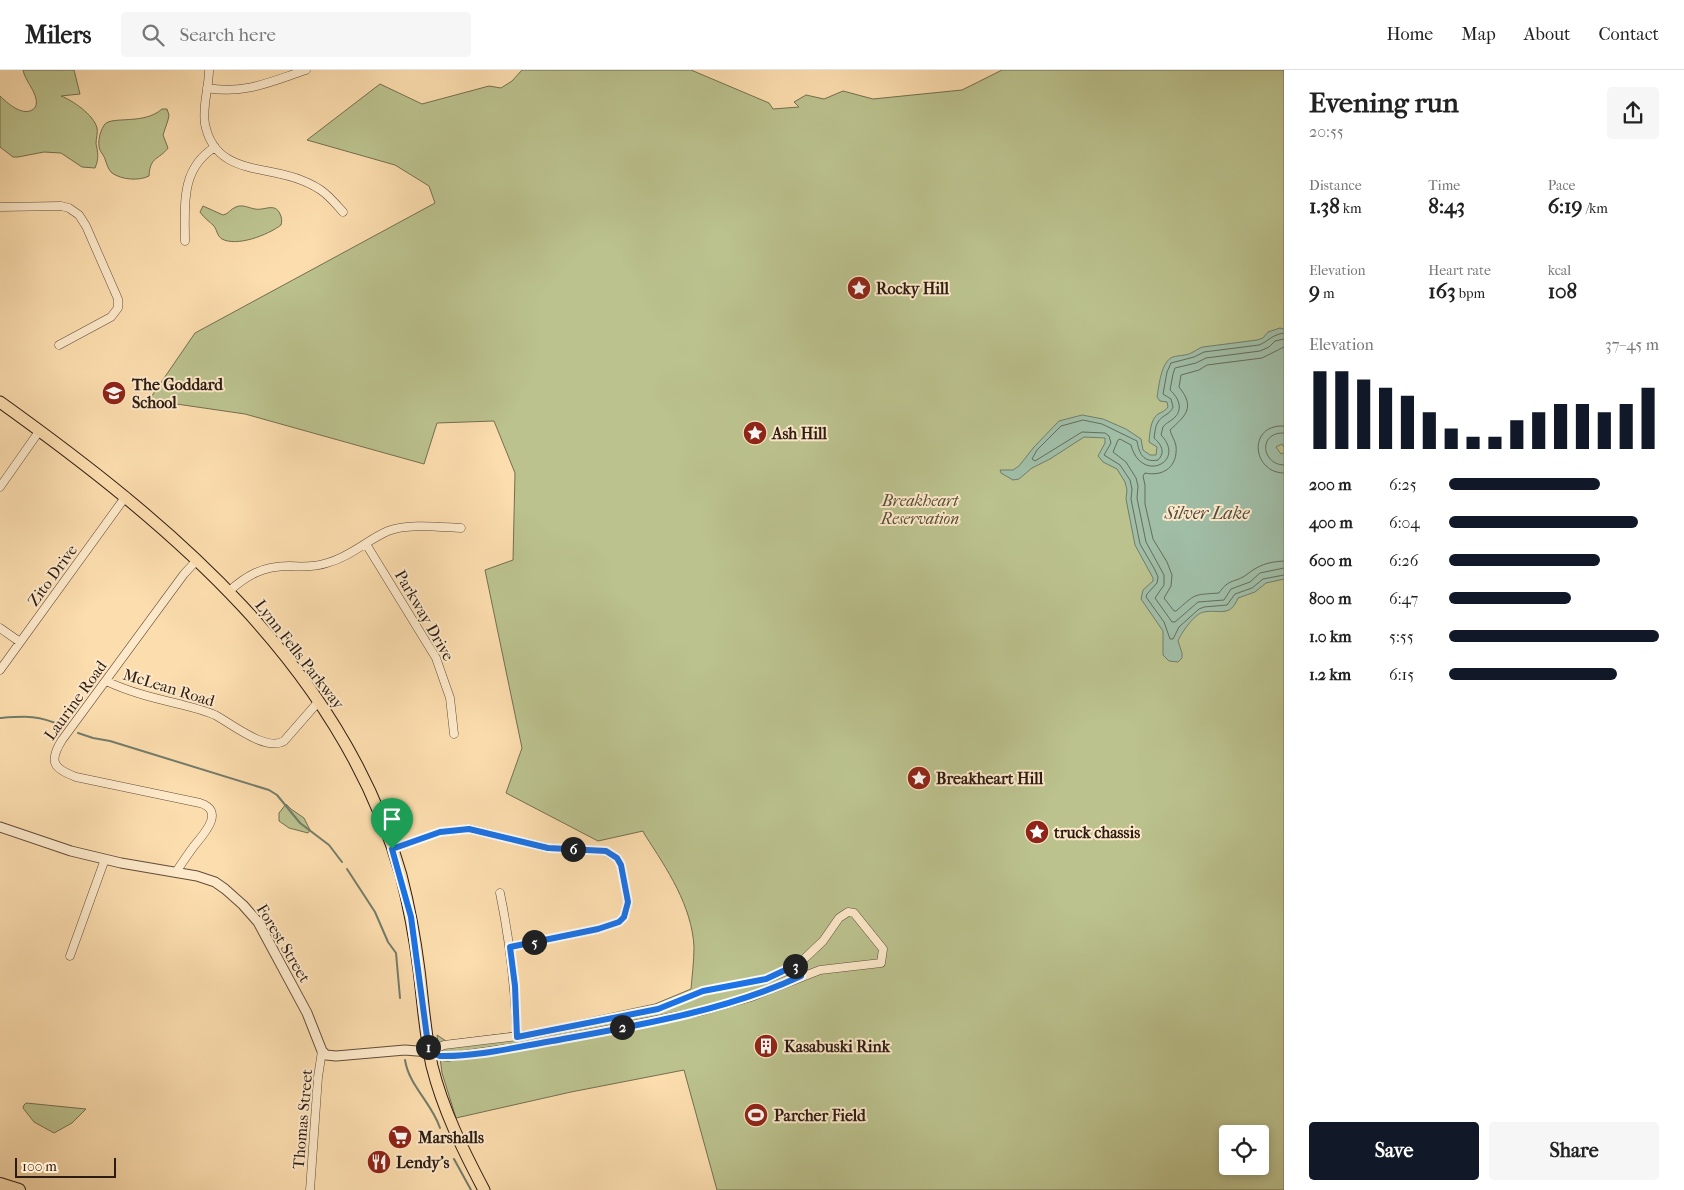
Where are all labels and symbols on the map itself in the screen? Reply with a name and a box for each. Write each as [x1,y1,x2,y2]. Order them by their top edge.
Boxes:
place icon: Rocky Hill [846,275,872,301]
place label: Rocky Hill [876,279,950,299]
place label: The Goddard School [131,375,224,412]
school or university icon: The Goddard School [101,380,127,406]
place icon: Ash Hill [742,420,768,446]
place label: Ash Hill [771,424,827,443]
park label: Breakheart Reservation [880,491,959,528]
water label: Silver Lake [1164,503,1250,524]
street label: Zito Drive [24,541,81,610]
street label: Parkway Drive [391,566,458,664]
street label: Lynn Fells Parkway [251,596,349,713]
street label: Laurine Road [40,657,111,744]
street label: McLean Road [121,665,217,711]
place icon: Breakheart Hill [906,765,932,791]
place label: Breakheart Hill [936,769,1044,788]
pin [371,798,413,849]
place icon: truck chassis [1024,819,1050,845]
place label: truck chassis [1053,823,1140,842]
pin: 6 [560,836,586,862]
street label: Forest Street [253,900,315,986]
pin: 5 [522,930,546,954]
pin: 3 [782,954,808,978]
pin: 2 [610,1014,634,1040]
building icon: Kasabuski Rink [753,1033,779,1059]
pin: 1 [416,1034,440,1060]
place label: Kasabuski Rink [784,1037,891,1056]
street label: Thomas Street [289,1068,316,1170]
sports icon: Parcher Field [743,1102,769,1128]
place label: Parcher Field [774,1106,867,1125]
supermarket icon: Marshalls [387,1124,413,1150]
place label: Marshalls [417,1128,484,1147]
restaurant icon: Lendy's [366,1149,392,1175]
place label: Lendy's [396,1153,450,1173]
scale bar [15,1155,116,1178]

